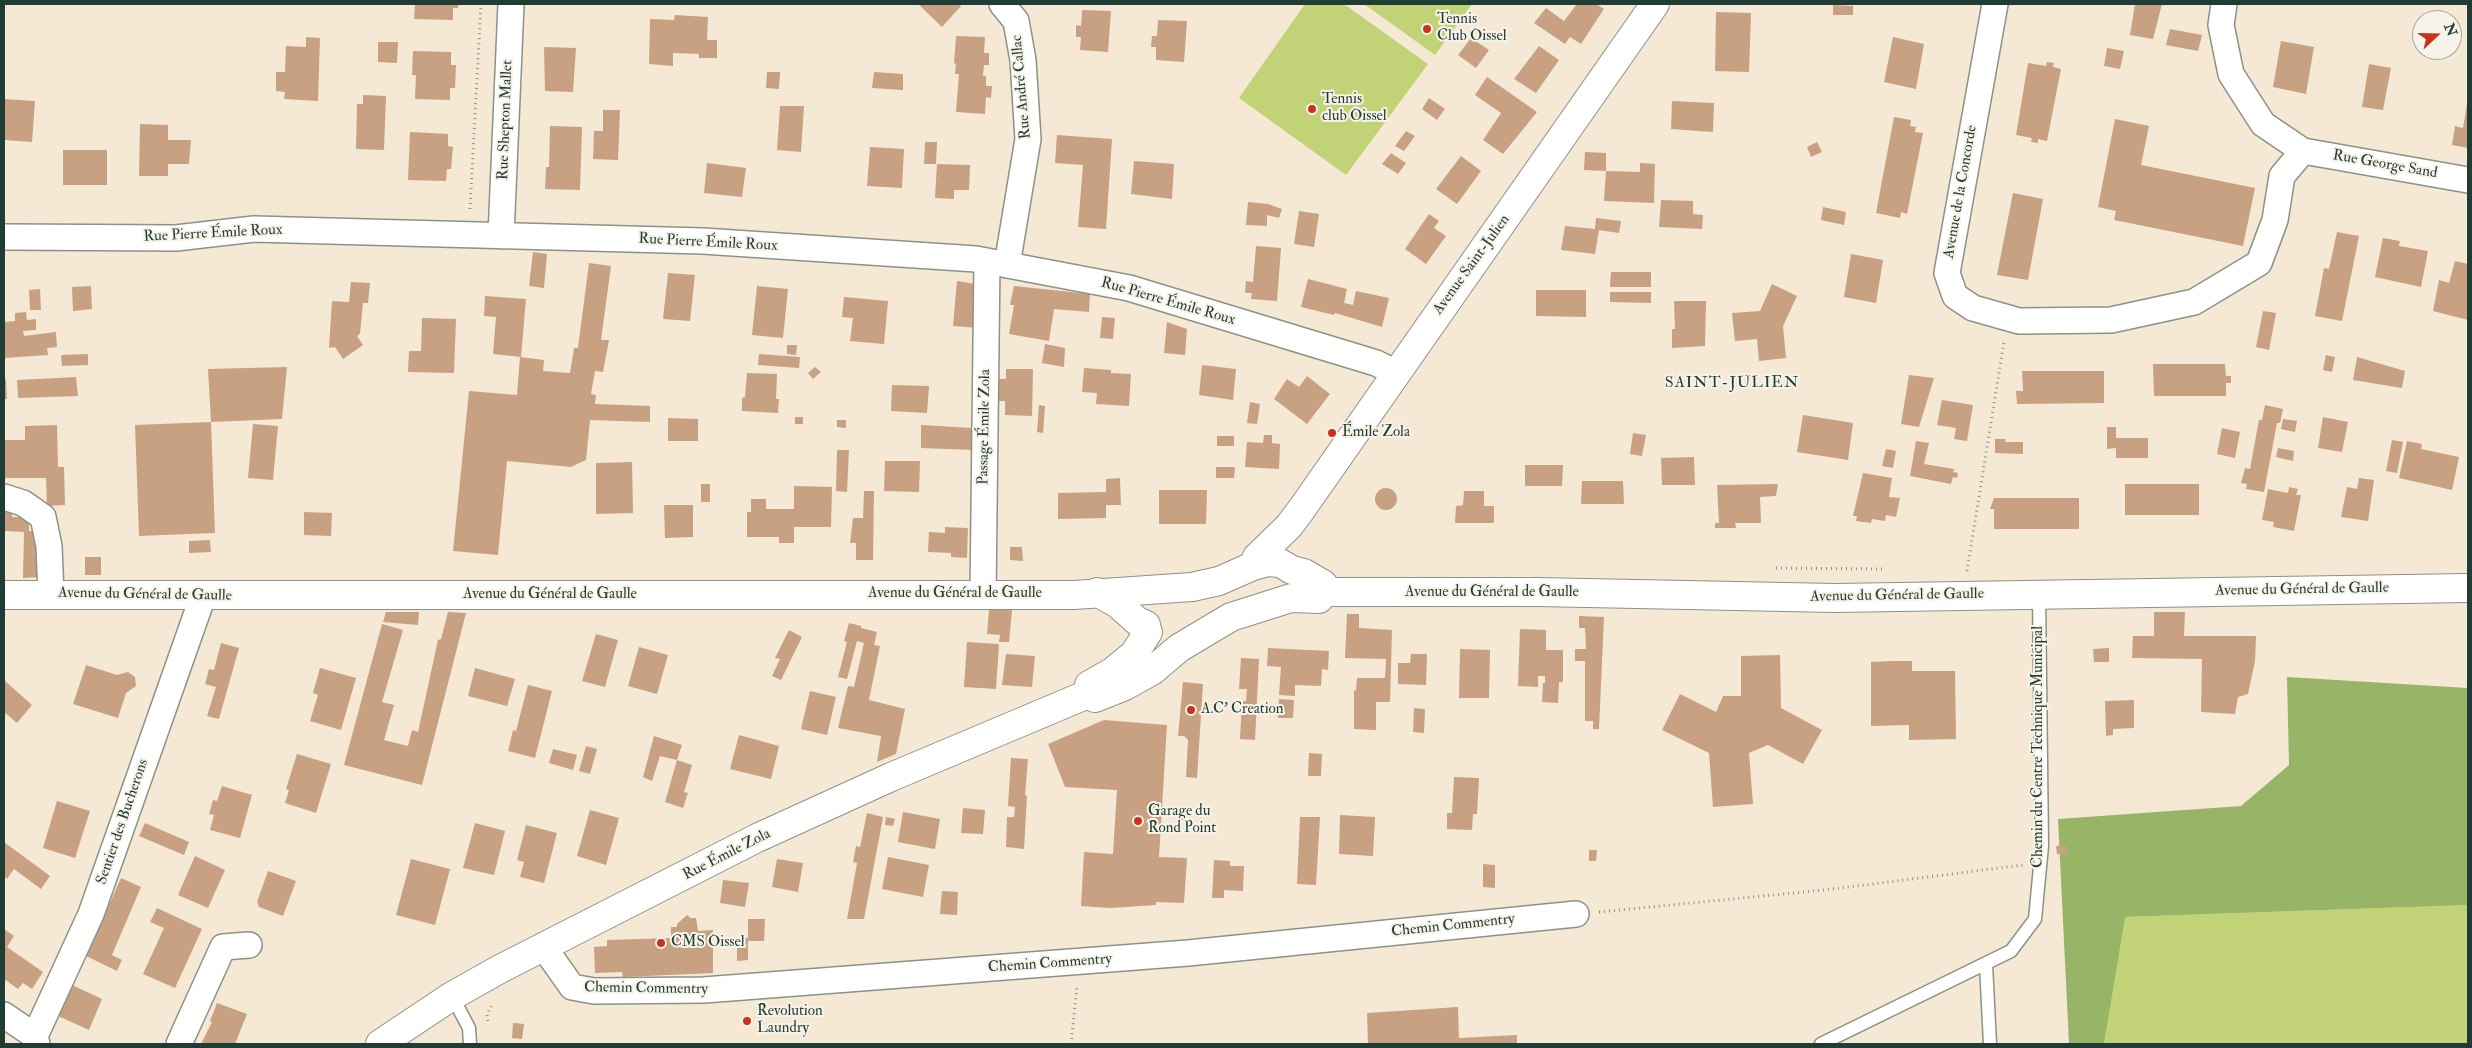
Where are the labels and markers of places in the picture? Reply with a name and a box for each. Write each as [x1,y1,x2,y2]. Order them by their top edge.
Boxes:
place label: Tennis Club Oissel [1437,11,1507,46]
marker: Tennis Club Oissel [1421,23,1433,35]
place label: Tennis club Oissel [1322,91,1387,126]
marker: Tennis club Oissel [1306,103,1318,115]
place label: Émile Zola [1342,424,1410,442]
marker: Émile Zola [1326,427,1338,439]
place label: A.C' Creation [1201,701,1284,719]
marker: A.C' Creation [1185,704,1197,716]
place label: Garage du Rond Point [1148,803,1216,838]
marker: Garage du Rond Point [1132,815,1144,827]
place label: CMS Oissel [671,934,745,952]
marker: CMS Oissel [655,937,667,949]
place label: Revolution Laundry [757,1003,823,1038]
marker: Revolution Laundry [741,1015,753,1027]

